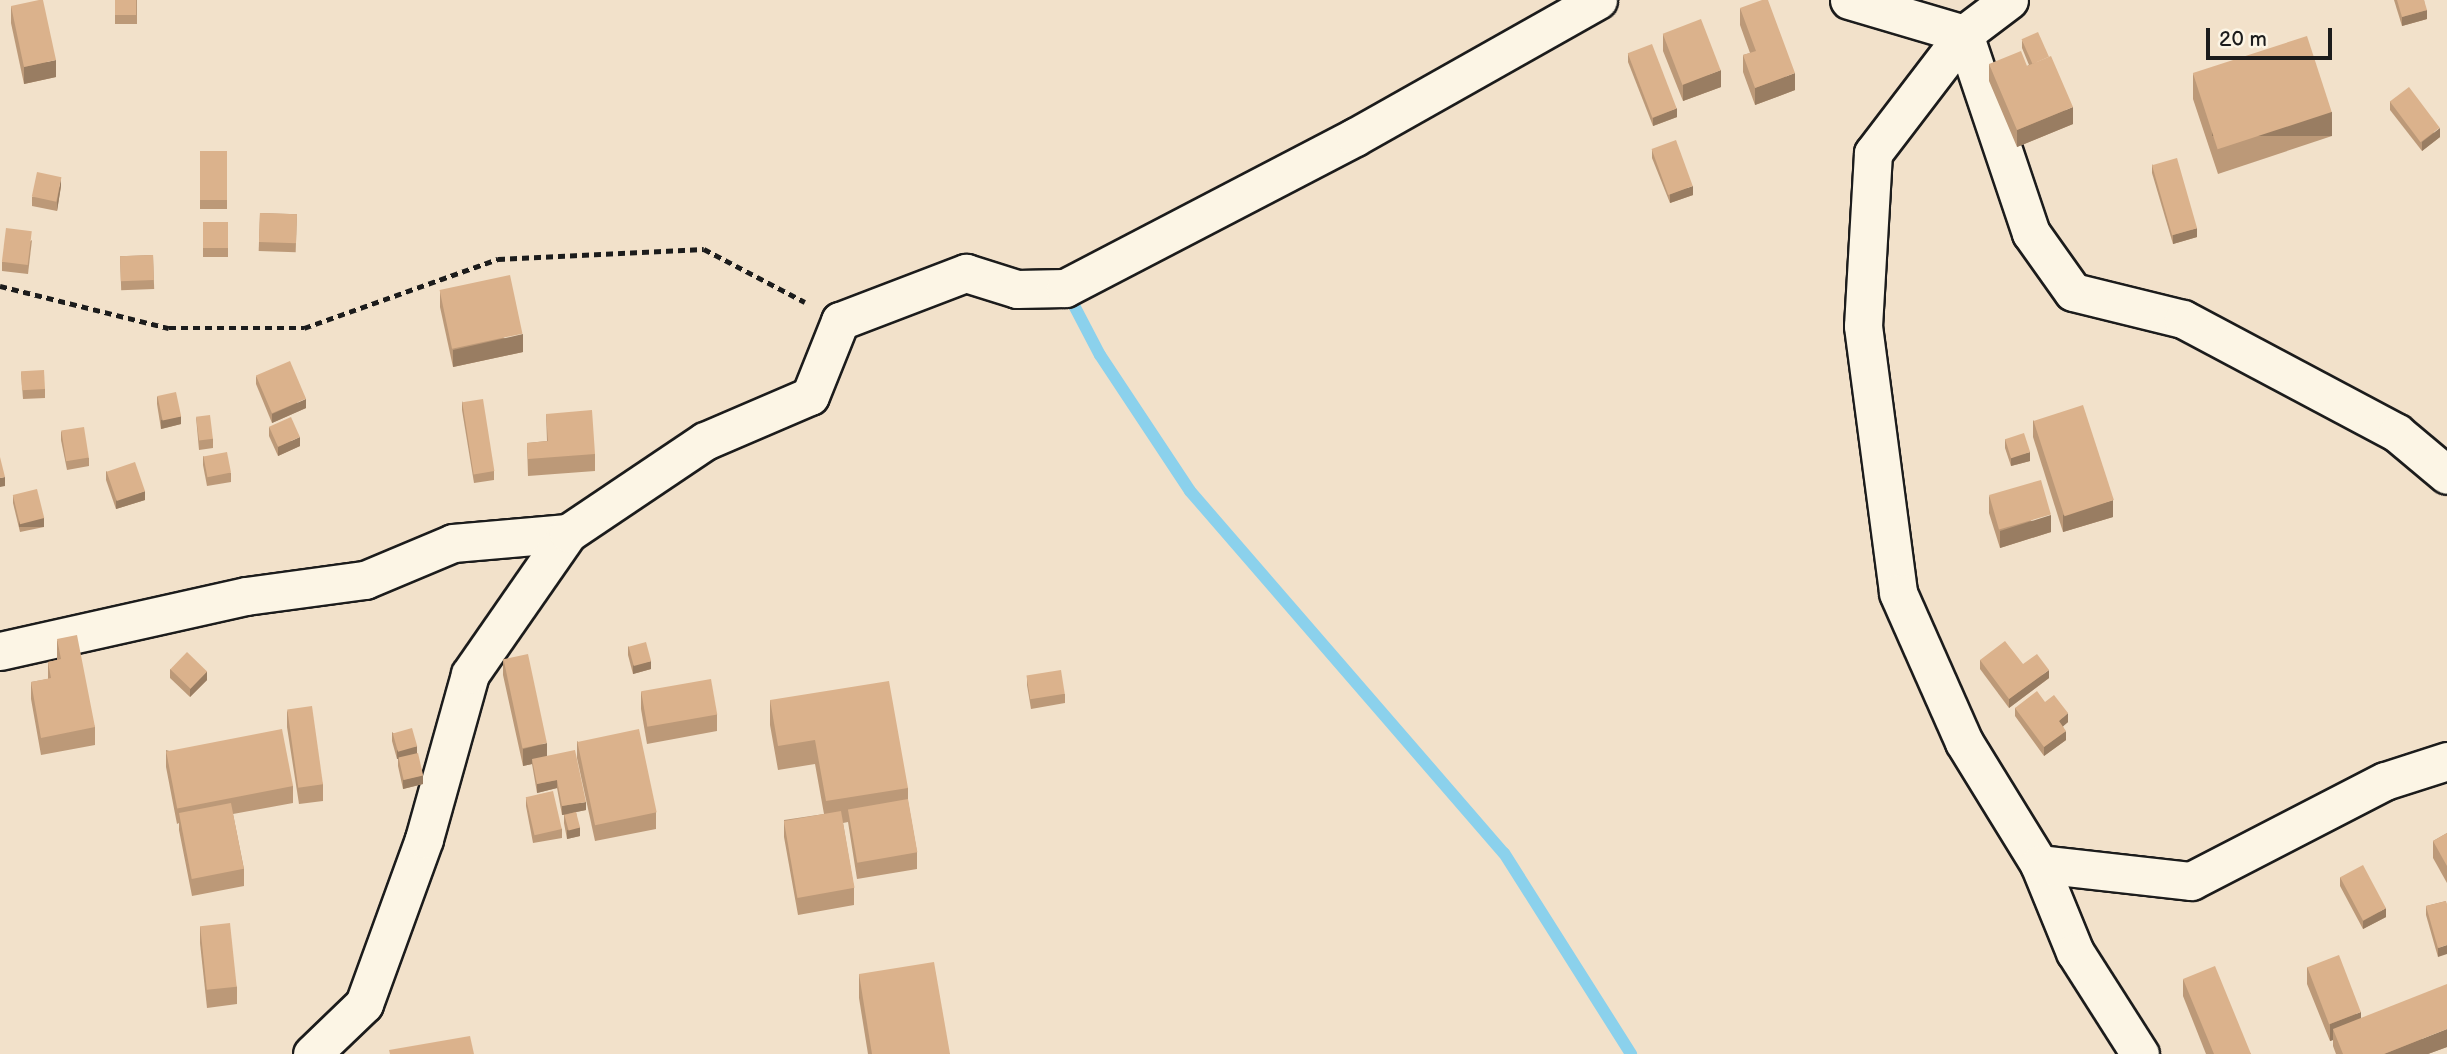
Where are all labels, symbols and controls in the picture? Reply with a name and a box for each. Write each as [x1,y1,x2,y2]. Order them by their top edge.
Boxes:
scale bar [2209,14,2335,58]
text: 20 m [2219,27,2267,52]

